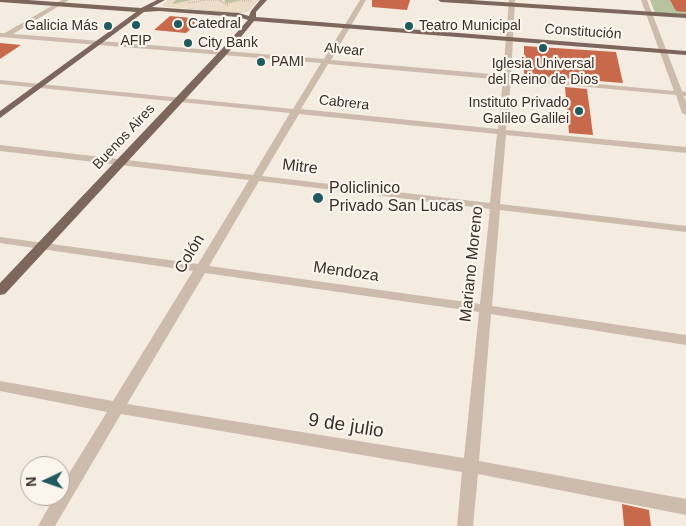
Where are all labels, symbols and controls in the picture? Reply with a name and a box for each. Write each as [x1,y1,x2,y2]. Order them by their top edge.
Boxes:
place label: Catedral [188,16,241,32]
place label: Galicia Más [25,18,98,34]
marker: Catedral [172,18,184,30]
place label: Teatro Municipal [419,18,521,34]
marker: AFIP [130,19,142,31]
marker: Galicia Más [102,20,114,32]
marker: Teatro Municipal [403,20,415,32]
street label: Constitución [544,21,622,43]
place label: AFIP [120,33,152,49]
place label: City Bank [198,35,258,51]
marker: City Bank [182,37,194,49]
street label: Alvear [324,40,364,60]
marker: Iglesia Universal del Reino de Dios [537,42,549,54]
place label: PAMI [271,54,304,70]
marker: PAMI [255,56,267,68]
place label: Iglesia Universal del Reino de Dios [488,56,598,88]
street label: Cabrera [318,92,370,114]
place label: Instituto Privado Galileo Galilei [469,95,569,128]
street label: Buenos Aires [89,101,159,173]
marker: Instituto Privado Galileo Galilei [573,105,585,117]
street label: Mitre [281,155,319,179]
place label: Policlinico Privado San Lucas [329,179,463,217]
marker: Policlinico Privado San Lucas [311,191,325,205]
street label: Mariano Moreno [456,205,488,323]
street label: Colón [171,231,209,277]
street label: Mendoza [312,258,380,286]
street label: 9 de julio [307,409,385,443]
north arrow [20,456,70,506]
text: N [23,476,39,487]

